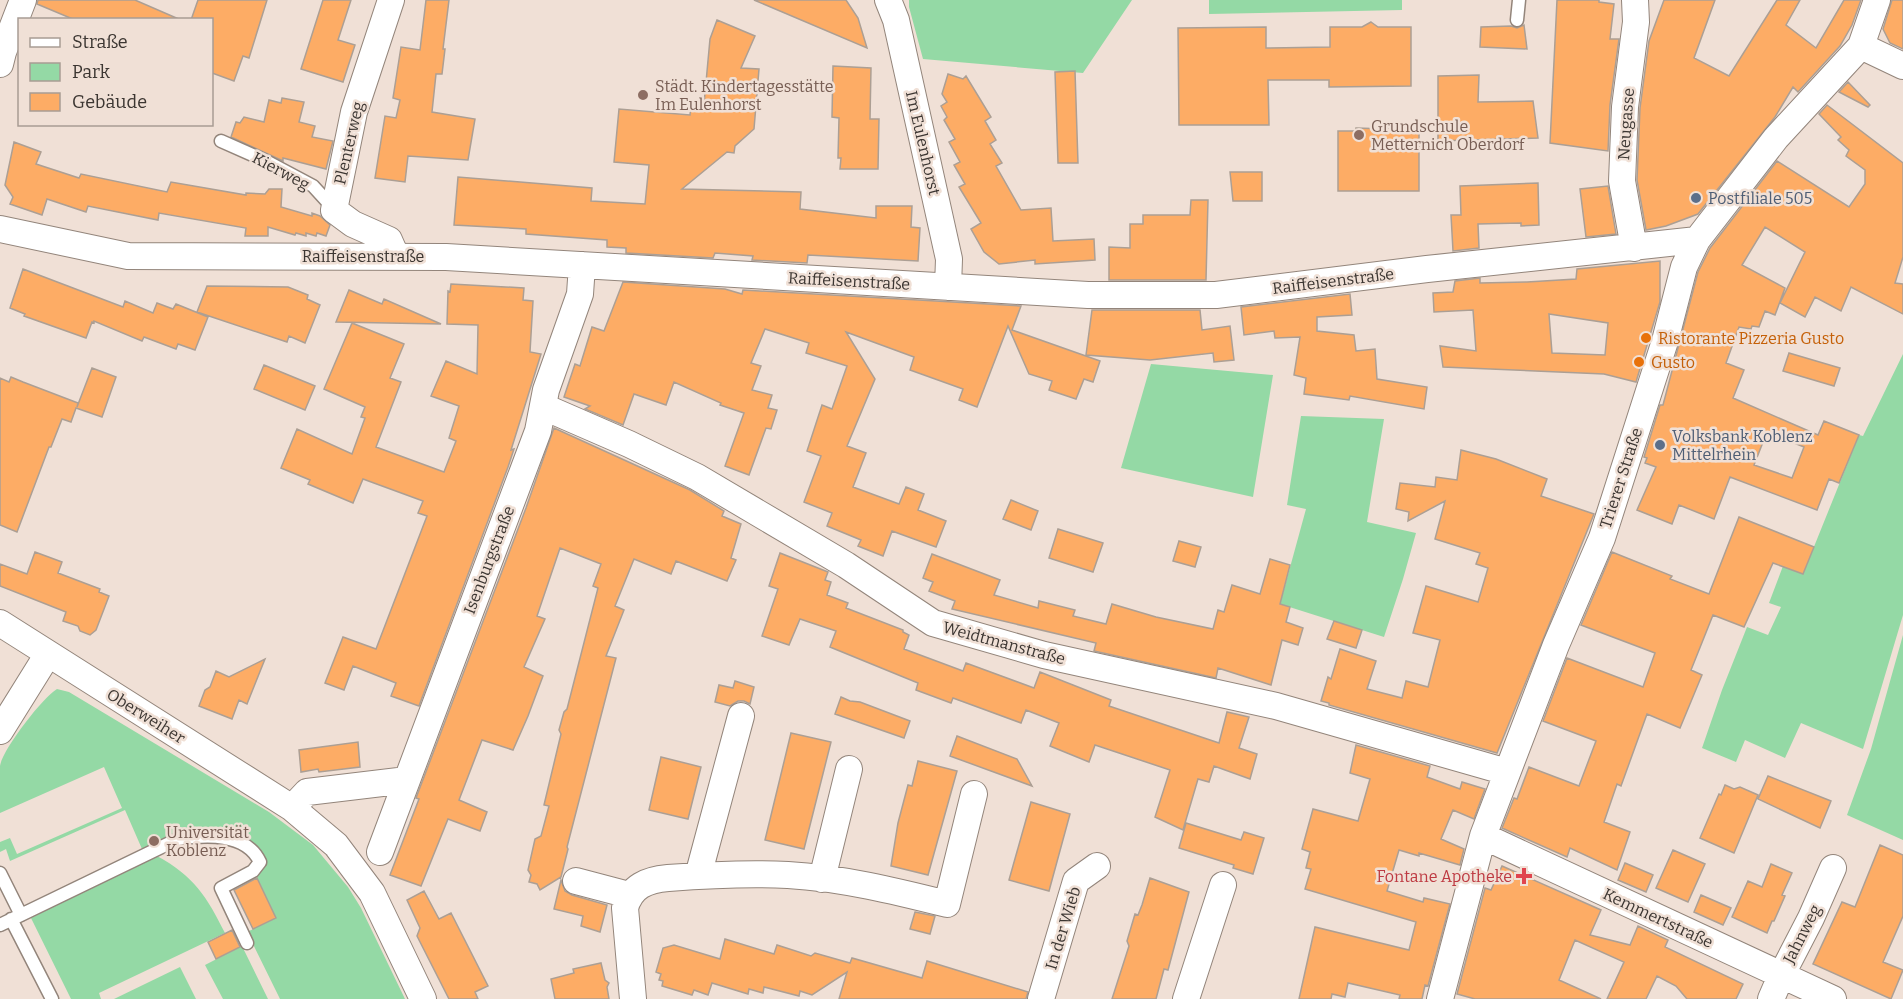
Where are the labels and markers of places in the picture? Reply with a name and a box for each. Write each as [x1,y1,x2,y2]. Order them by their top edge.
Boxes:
place label: Städt. Kindertagesstätte Im Eulenhorst [655,77,834,114]
marker: Städt. Kindertagesstätte Im Eulenhorst [636,88,650,102]
place label: Grundschule Metternich Oberdorf [1371,117,1526,154]
marker: Grundschule Metternich Oberdorf [1352,128,1366,142]
place label: Postfiliale 505 [1708,189,1812,208]
marker: Postfiliale 505 [1689,191,1703,205]
place label: Ristorante Pizzeria Gusto [1658,329,1844,348]
marker: Ristorante Pizzeria Gusto [1639,331,1653,345]
place label: Gusto [1651,353,1695,372]
marker: Gusto [1632,355,1646,369]
place label: Volksbank Koblenz Mittelrhein [1672,427,1813,464]
marker: Volksbank Koblenz Mittelrhein [1653,438,1667,452]
place label: Universität Koblenz [166,823,249,860]
marker: Universität Koblenz [147,834,161,848]
place label: Fontane Apotheke [1377,867,1512,886]
marker: Fontane Apotheke [1517,869,1531,883]

